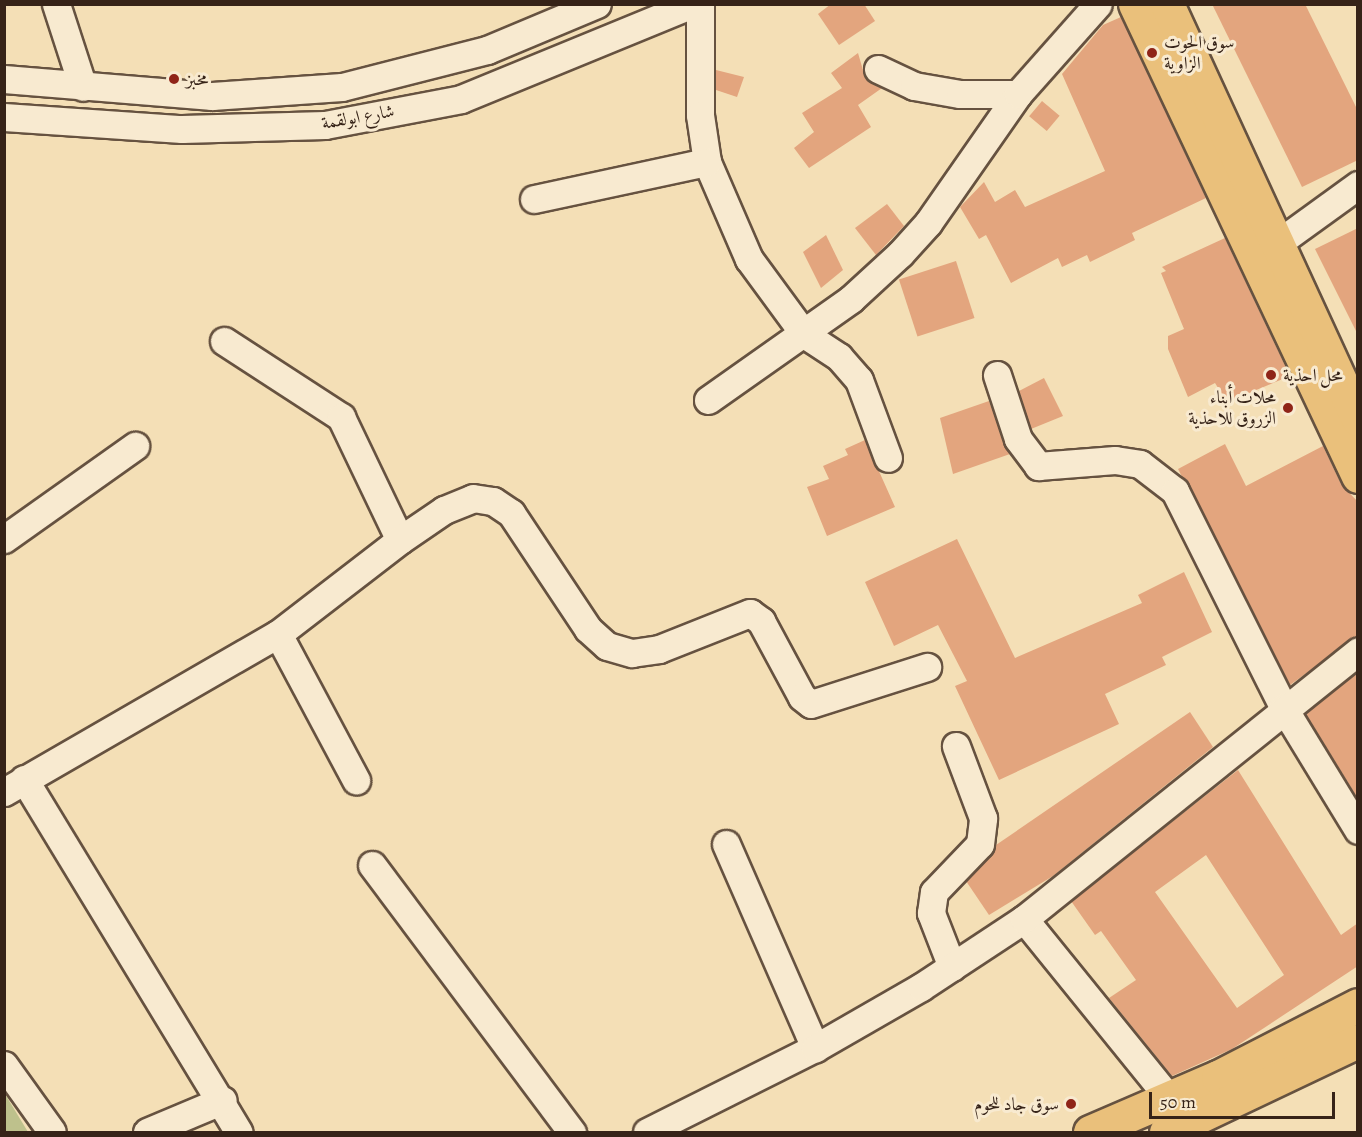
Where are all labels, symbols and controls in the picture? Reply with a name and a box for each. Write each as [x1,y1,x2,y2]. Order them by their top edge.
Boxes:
place label: سوق الحوت الزاوية [1164,32,1235,74]
marker: سوق الحوت الزاوية [1145,46,1159,60]
place label: مخبز [186,68,208,90]
marker: مخبز [167,72,181,86]
street label: شارع ابولقمة [320,100,396,134]
place label: محل احذية [1283,364,1343,386]
marker: محل احذية [1264,368,1278,382]
place label: محلات أبناء الزروق للاحذية [1188,387,1276,430]
marker: محلات أبناء الزروق للاحذية [1281,401,1295,415]
scale bar [1152,1080,1338,1118]
text: 50 m [1160,1090,1196,1114]
place label: سوق جاد للحوم [974,1093,1059,1115]
marker: سوق جاد للحوم [1064,1097,1078,1111]

